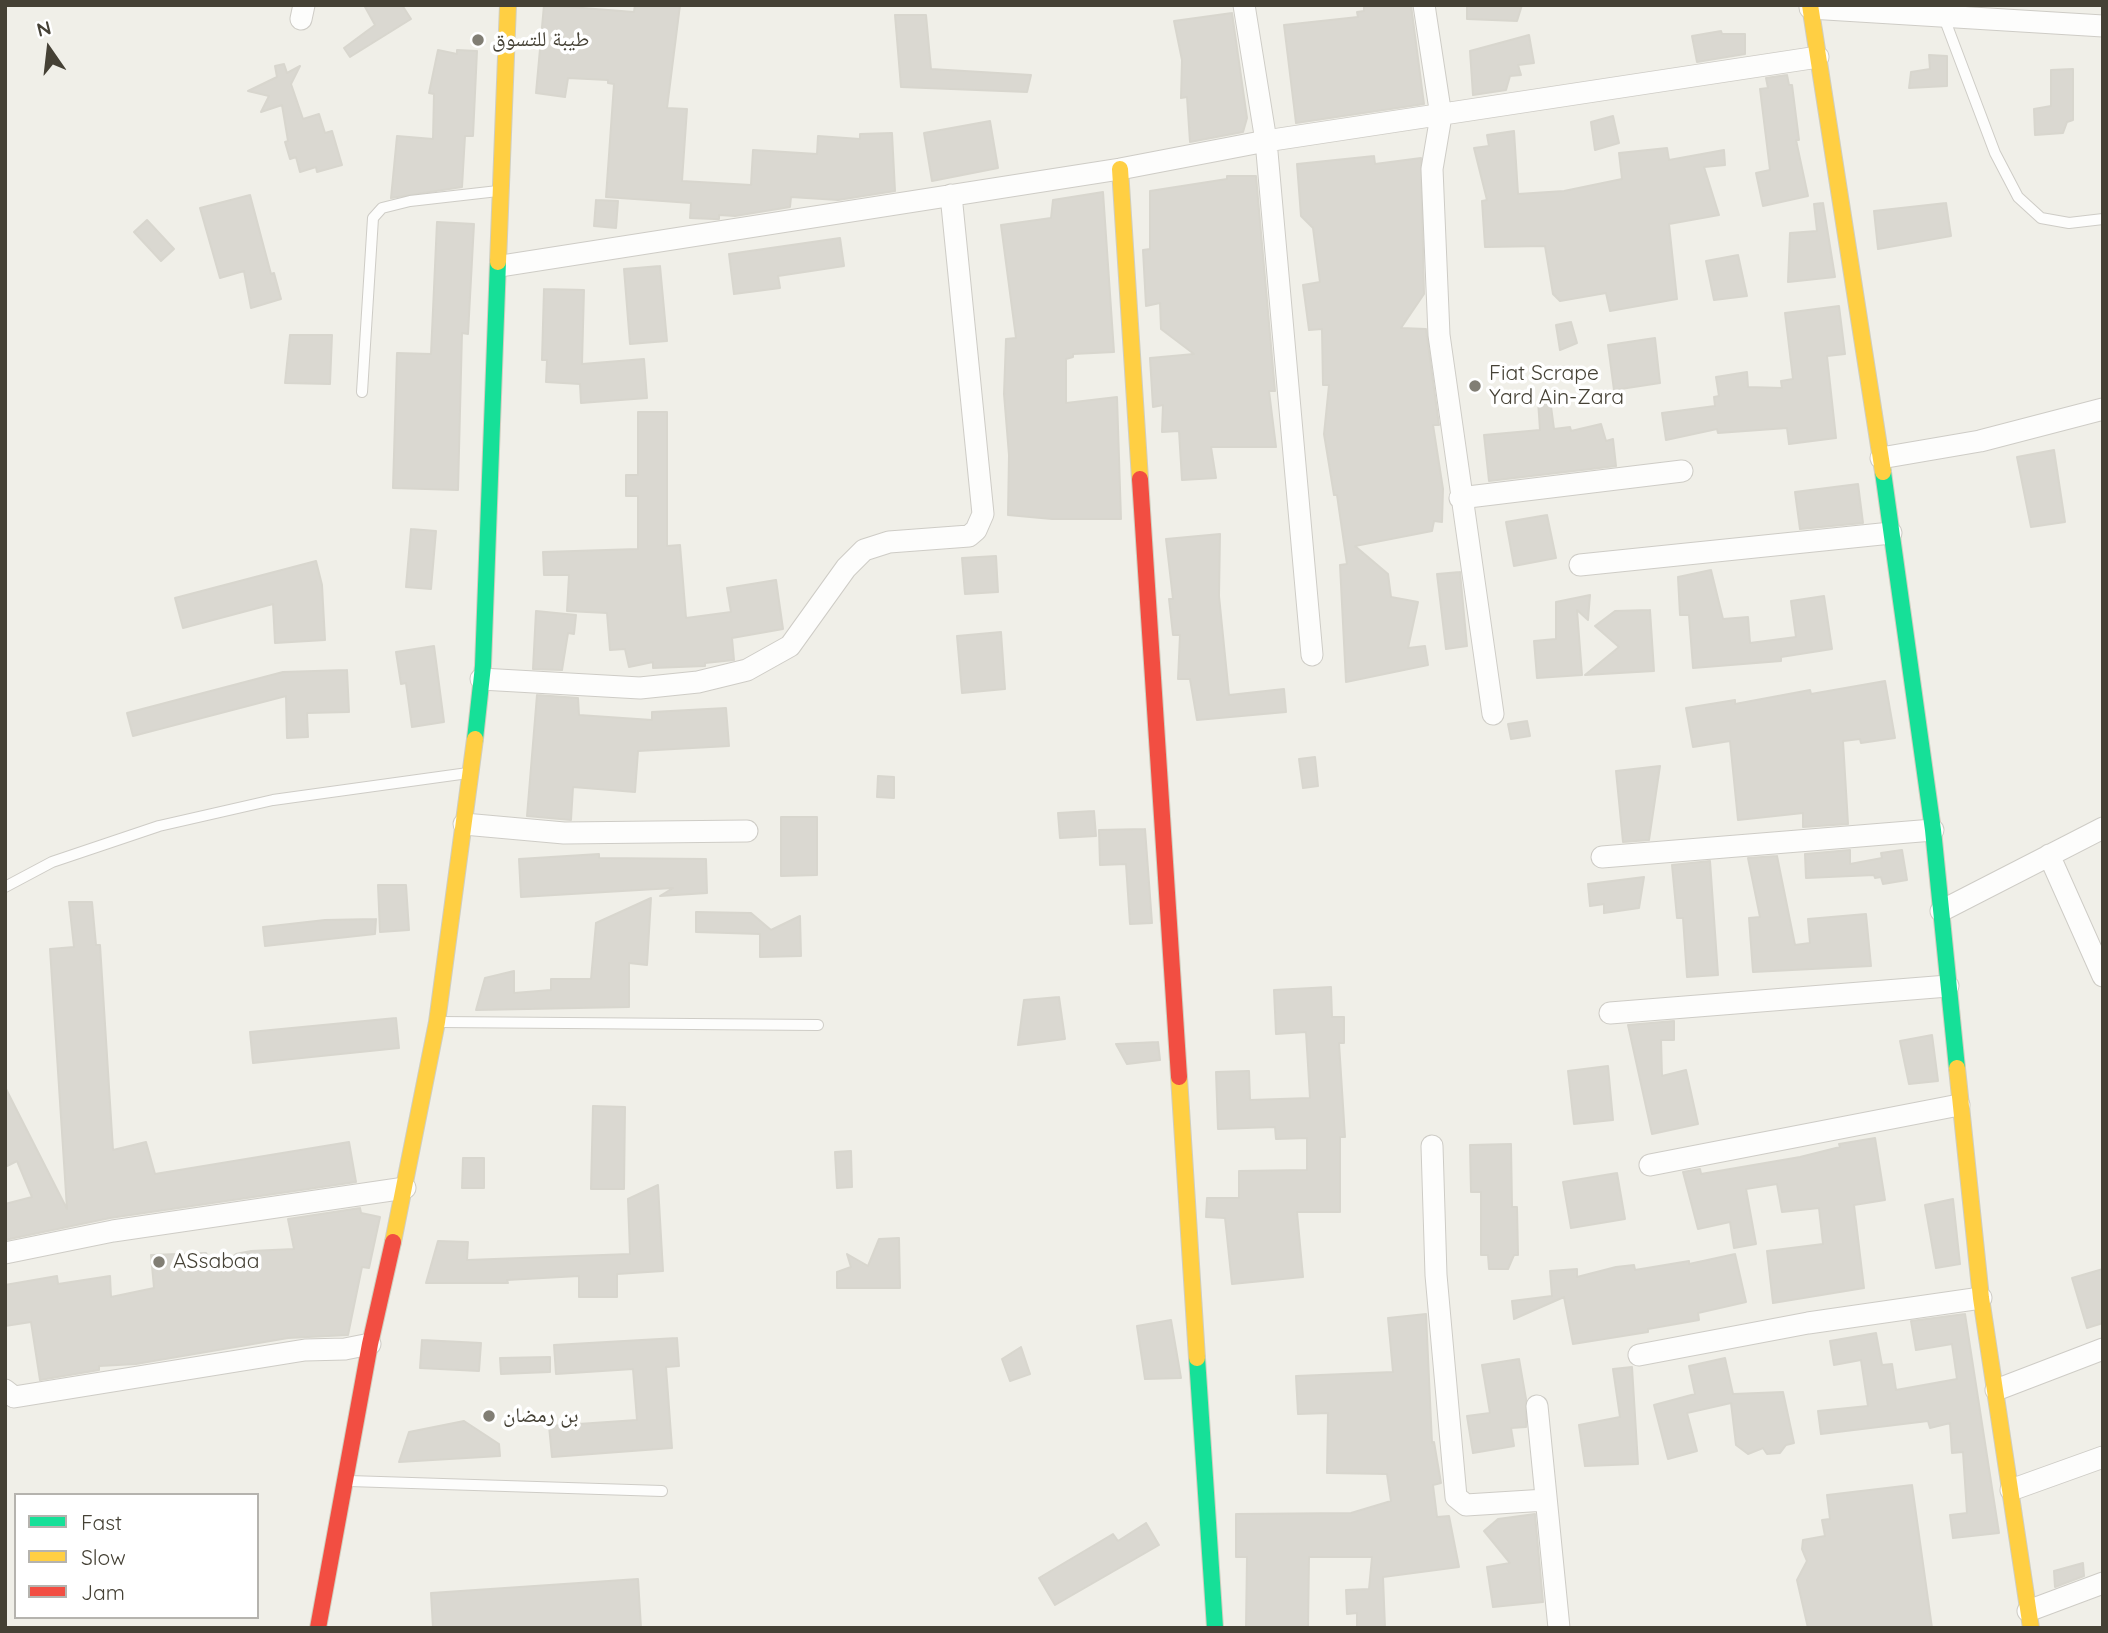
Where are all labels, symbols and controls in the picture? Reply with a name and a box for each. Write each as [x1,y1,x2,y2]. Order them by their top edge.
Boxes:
north arrow [14,14,84,84]
text: N [34,15,54,42]
place label: طيبة للتسوق [492,27,589,53]
marker: طيبة للتسوق [470,32,486,48]
place label: Fiat Scrape Yard Ain-Zara [1489,361,1624,411]
marker: Fiat Scrape Yard Ain-Zara [1467,378,1483,394]
place label: ASsabaa [173,1249,260,1275]
marker: ASsabaa [151,1254,167,1270]
place label: بن رمضان [503,1403,578,1429]
marker: بن رمضان [481,1408,497,1424]
legend [14,1493,259,1619]
text: Fast [81,1509,122,1535]
text: Slow [81,1544,126,1570]
text: Jam [81,1579,125,1605]

